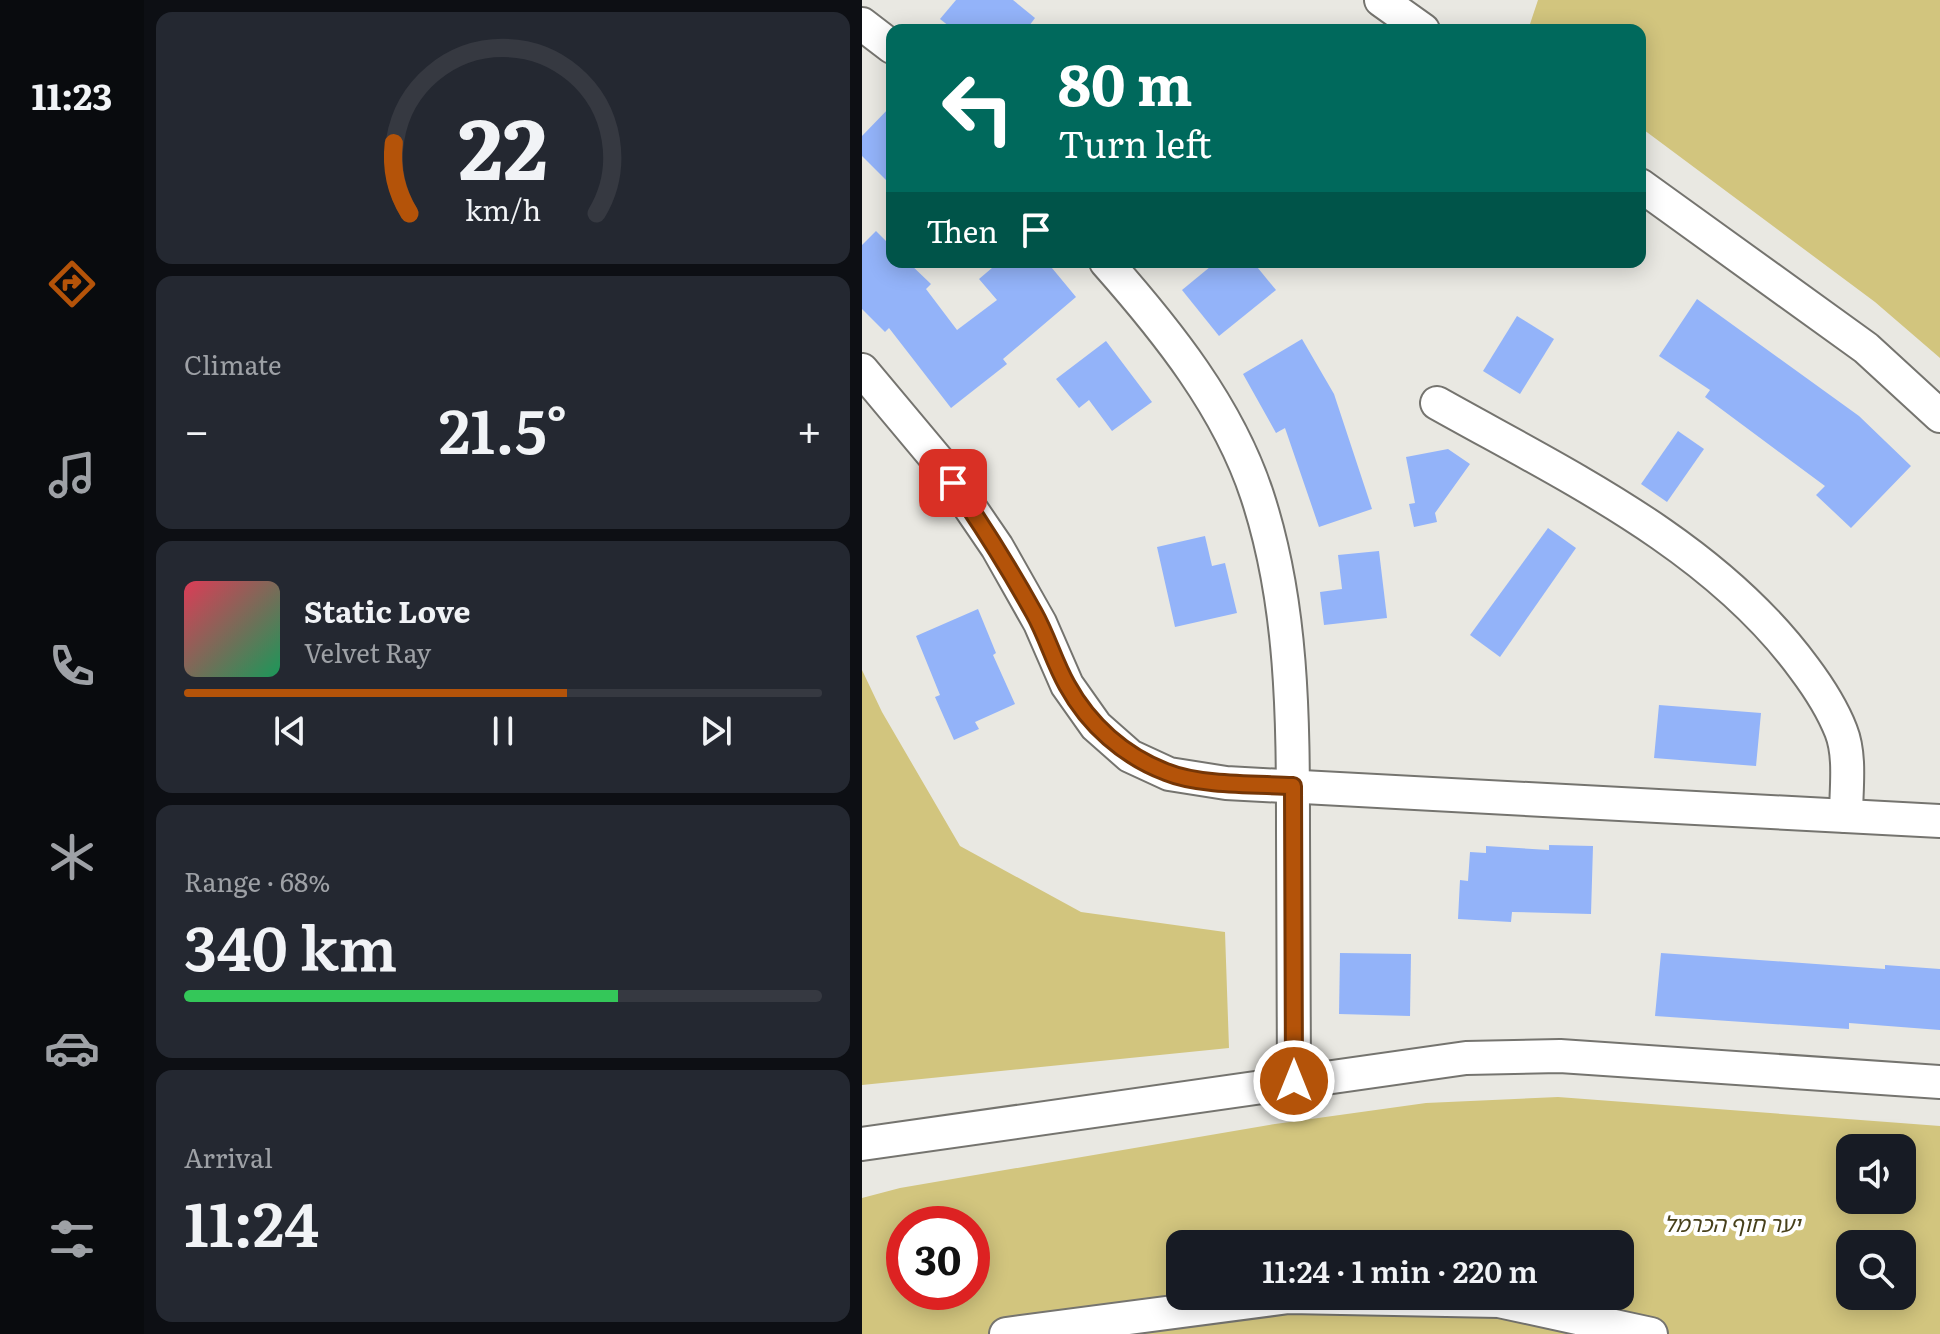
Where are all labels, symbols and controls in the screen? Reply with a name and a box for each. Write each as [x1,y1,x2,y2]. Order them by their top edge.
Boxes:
text: 80 m [1058,40,1193,123]
icon: left [926,56,1030,160]
text: 11:23 [32,68,112,121]
text: 22 [458,82,548,206]
text: Turn left [1058,116,1212,169]
text: km/h [465,187,541,230]
text: Then [926,208,998,252]
icon: arrive [1014,208,1058,252]
icon: directions [44,256,100,312]
text: Climate [184,344,282,383]
text: 21.5° [439,383,567,472]
text: − [184,395,210,461]
text: + [796,395,822,461]
icon: music [44,447,100,503]
pin [919,449,987,517]
icon: arrive [931,461,975,505]
text: Static Love [304,588,471,632]
text: Velvet Ray [304,632,431,671]
icon: phone [44,638,100,694]
icon: previous [268,709,312,753]
icon: pause [481,709,525,753]
icon: next [694,709,738,753]
icon: climate [44,829,100,885]
text: Range · 68% [184,861,330,900]
text: 340 km [184,900,397,989]
icon: car [44,1020,100,1076]
position arrow [1252,1039,1336,1123]
map controls [1836,1134,1916,1310]
button: sound [1836,1134,1916,1214]
text: Arrival [184,1137,273,1176]
text: 11:24 [184,1176,319,1265]
speed limit sign: 30 [886,1206,990,1310]
park label: יער חוף הכרמל [1664,1206,1803,1239]
icon: filters [44,1211,100,1267]
button: search [1836,1230,1916,1310]
text: 11:24 · 1 min · 220 m [1262,1248,1538,1292]

